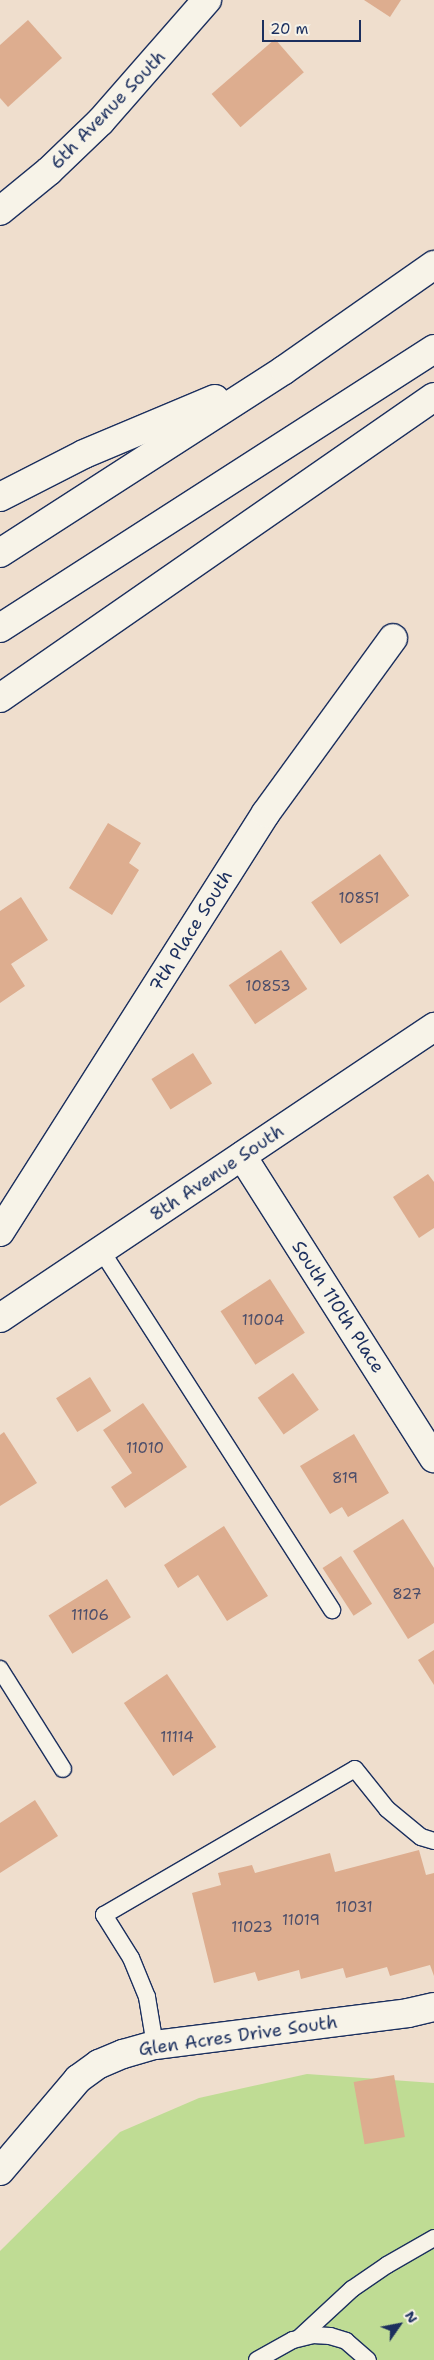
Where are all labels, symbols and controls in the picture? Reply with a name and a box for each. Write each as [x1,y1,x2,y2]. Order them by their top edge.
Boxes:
scale bar [264,10,363,42]
text: 20 m [270,19,309,39]
street label: 6th Avenue South [46,46,170,174]
street label: 7th Place South [145,866,237,996]
house number: 10851 [338,890,380,908]
house number: 10853 [245,978,291,996]
street label: 8th Avenue South [146,1120,288,1226]
street label: South 110th Place [287,1237,389,1377]
house number: 11004 [242,1312,284,1330]
house number: 11010 [126,1440,164,1458]
house number: 819 [332,1470,358,1488]
house number: 827 [392,1586,422,1604]
house number: 11106 [71,1607,109,1625]
house number: 11114 [160,1729,194,1747]
house number: 11031 [335,1899,373,1917]
house number: 11019 [282,1912,320,1930]
house number: 11023 [231,1919,273,1937]
street label: Glen Acres Drive South [137,2011,339,2061]
north arrow [374,2300,424,2350]
text: N [401,2307,422,2326]

